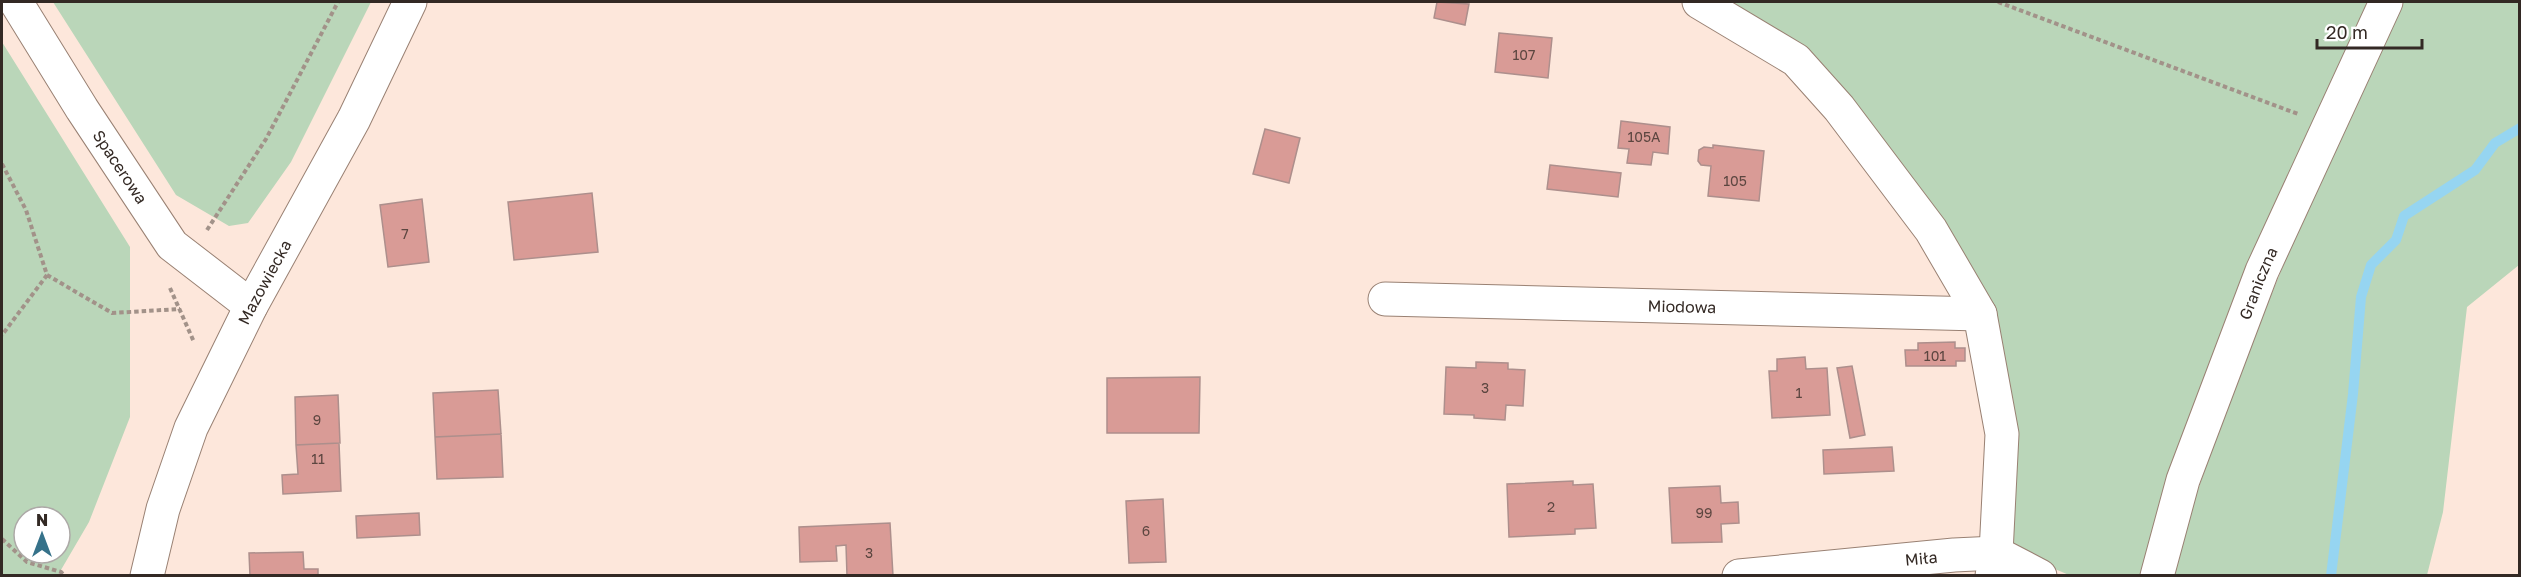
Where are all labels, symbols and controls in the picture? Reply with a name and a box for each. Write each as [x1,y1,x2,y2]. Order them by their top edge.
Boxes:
scale bar [2317,12,2422,50]
text: 20 m [2326,21,2368,43]
house number: 107 [1513,46,1535,63]
street label: Spacerowa [89,126,152,207]
house number: 105A [1628,128,1661,145]
house number: 105 [1723,172,1747,189]
house number: 7 [401,225,409,242]
street label: Mazowiecka [233,236,296,328]
street label: Graniczna [2235,244,2282,322]
street label: Miodowa [1647,296,1716,317]
house number: 101 [1924,347,1946,364]
house number: 3 [1481,379,1489,396]
house number: 1 [1796,384,1803,401]
house number: 9 [313,411,321,428]
house number: 11 [311,450,325,467]
house number: 2 [1547,498,1555,515]
house number: 99 [1696,504,1712,521]
north arrow [12,505,72,565]
text: N [36,510,48,530]
house number: 6 [1142,522,1150,539]
house number: 3 [865,544,873,561]
street label: Miła [1904,547,1938,570]

